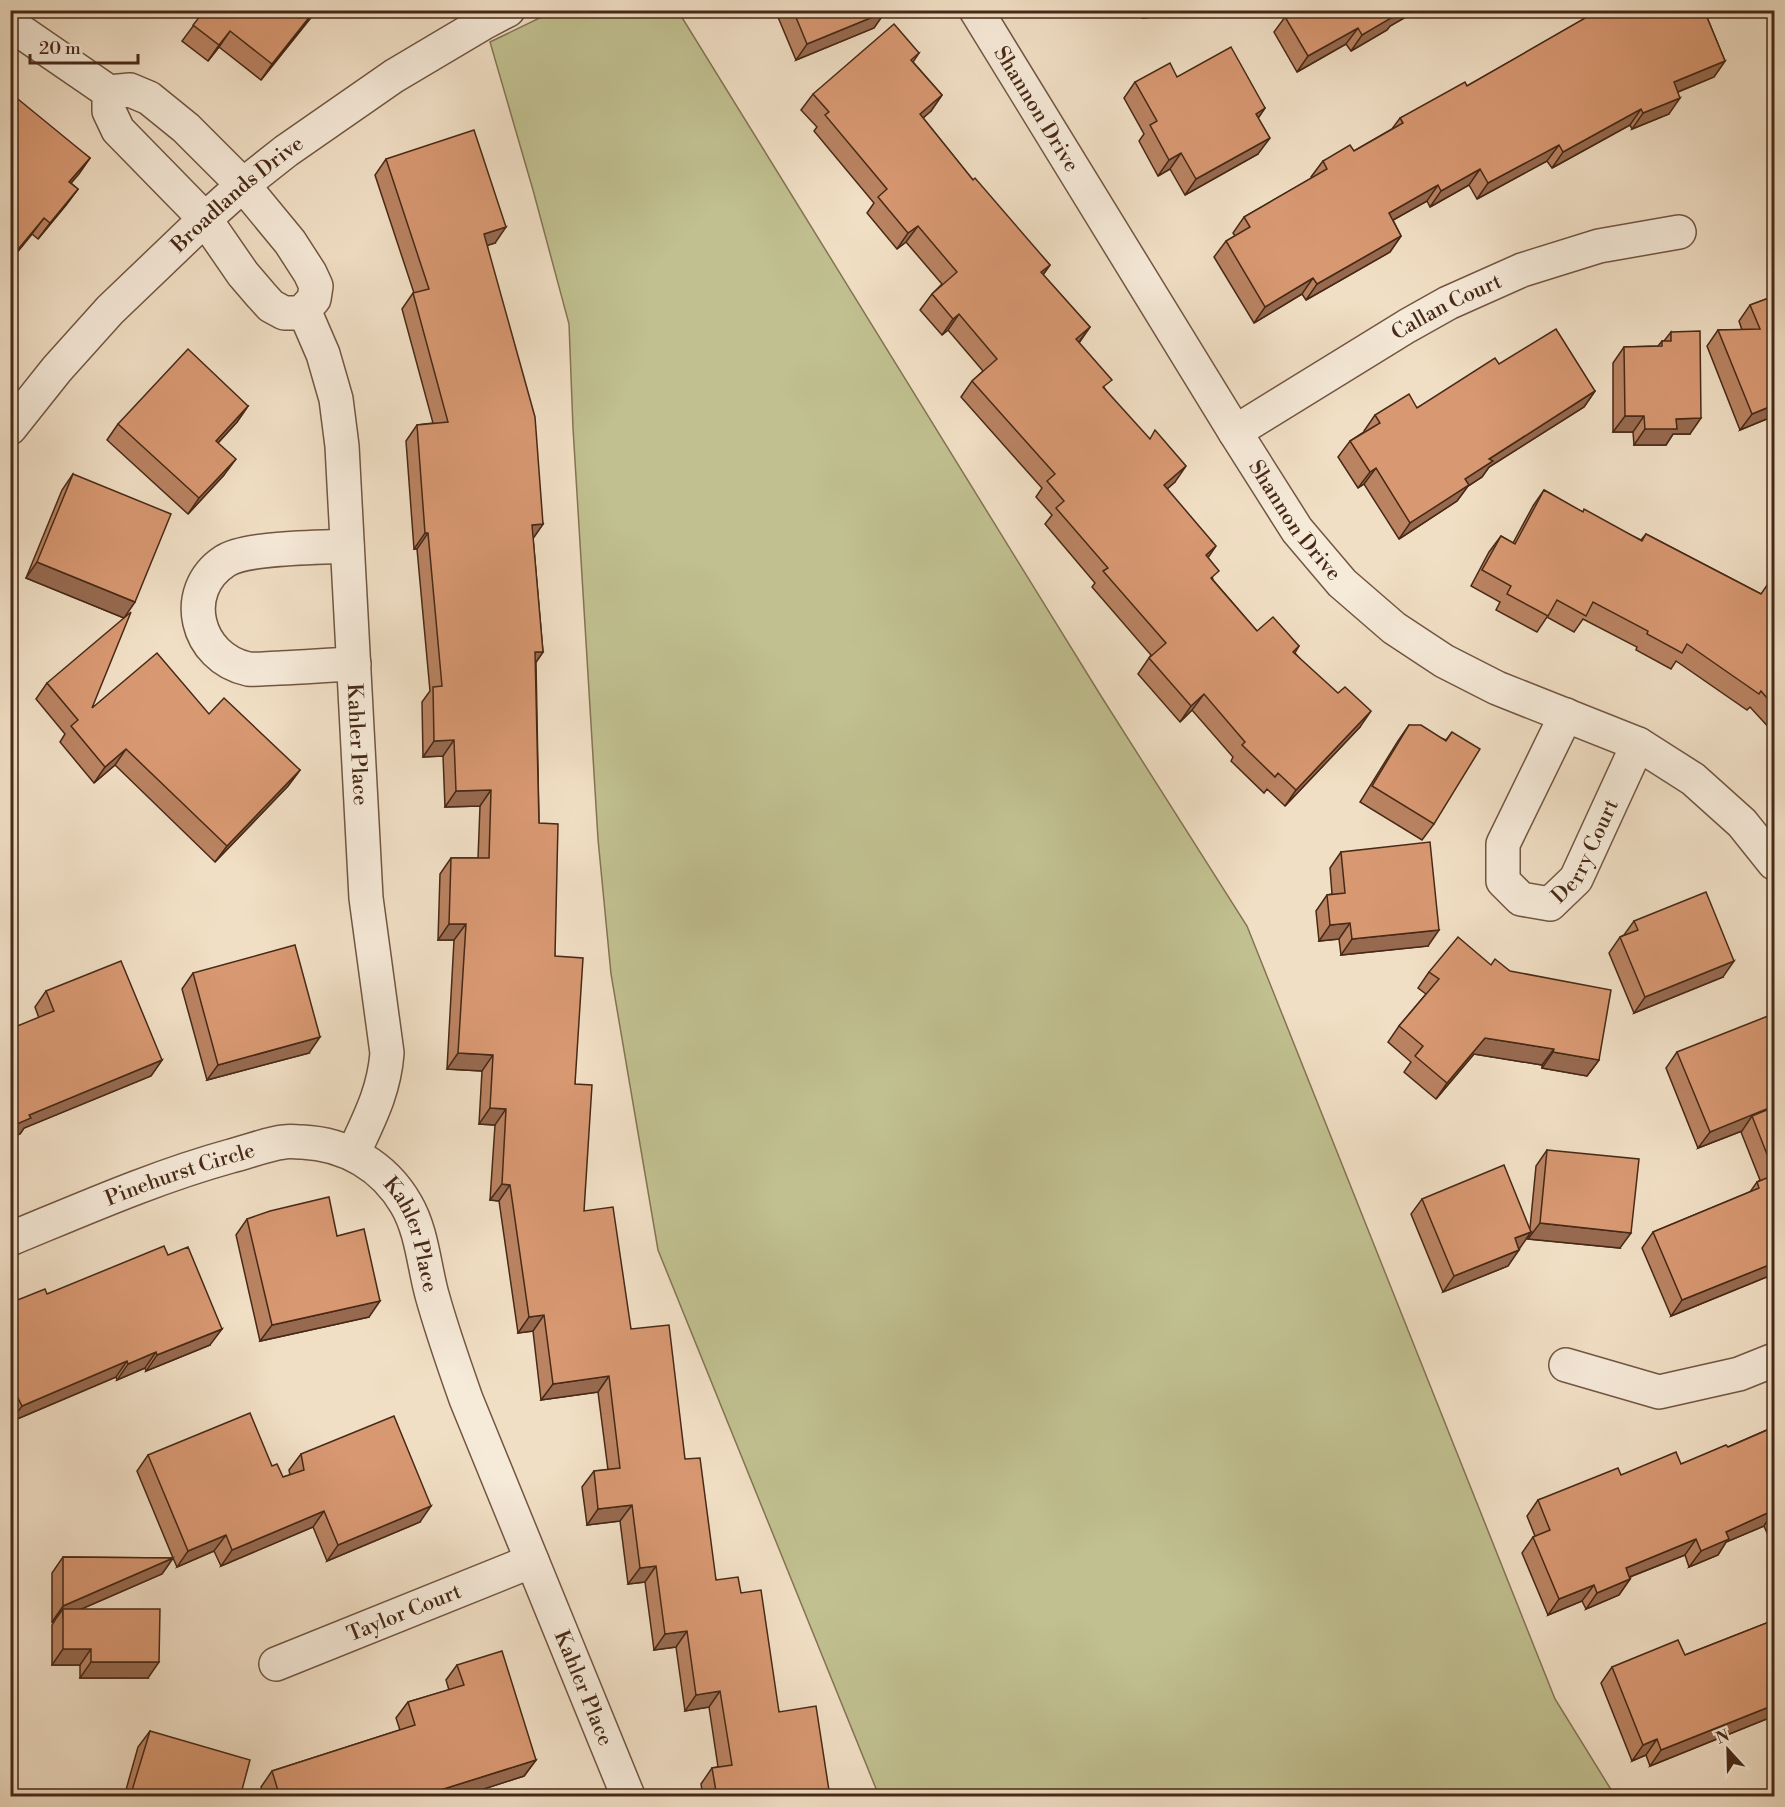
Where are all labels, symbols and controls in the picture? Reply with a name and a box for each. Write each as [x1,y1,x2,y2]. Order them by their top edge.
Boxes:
scale bar [30,27,138,65]
text: 20 m [39,37,81,60]
street label: Shannon Drive [987,42,1084,177]
street label: Broadlands Drive [165,131,309,259]
street label: Callan Court [1387,269,1506,346]
street label: Shannon Drive [1242,456,1346,586]
street label: Kahler Place [341,683,373,806]
street label: Derry Court [1546,795,1625,910]
street label: Pinehurst Circle [101,1138,258,1212]
street label: Kahler Place [377,1172,443,1295]
street label: Taylor Court [343,1579,466,1648]
street label: Kahler Place [548,1627,618,1750]
north arrow [1698,1720,1758,1780]
text: N [1713,1725,1733,1749]

